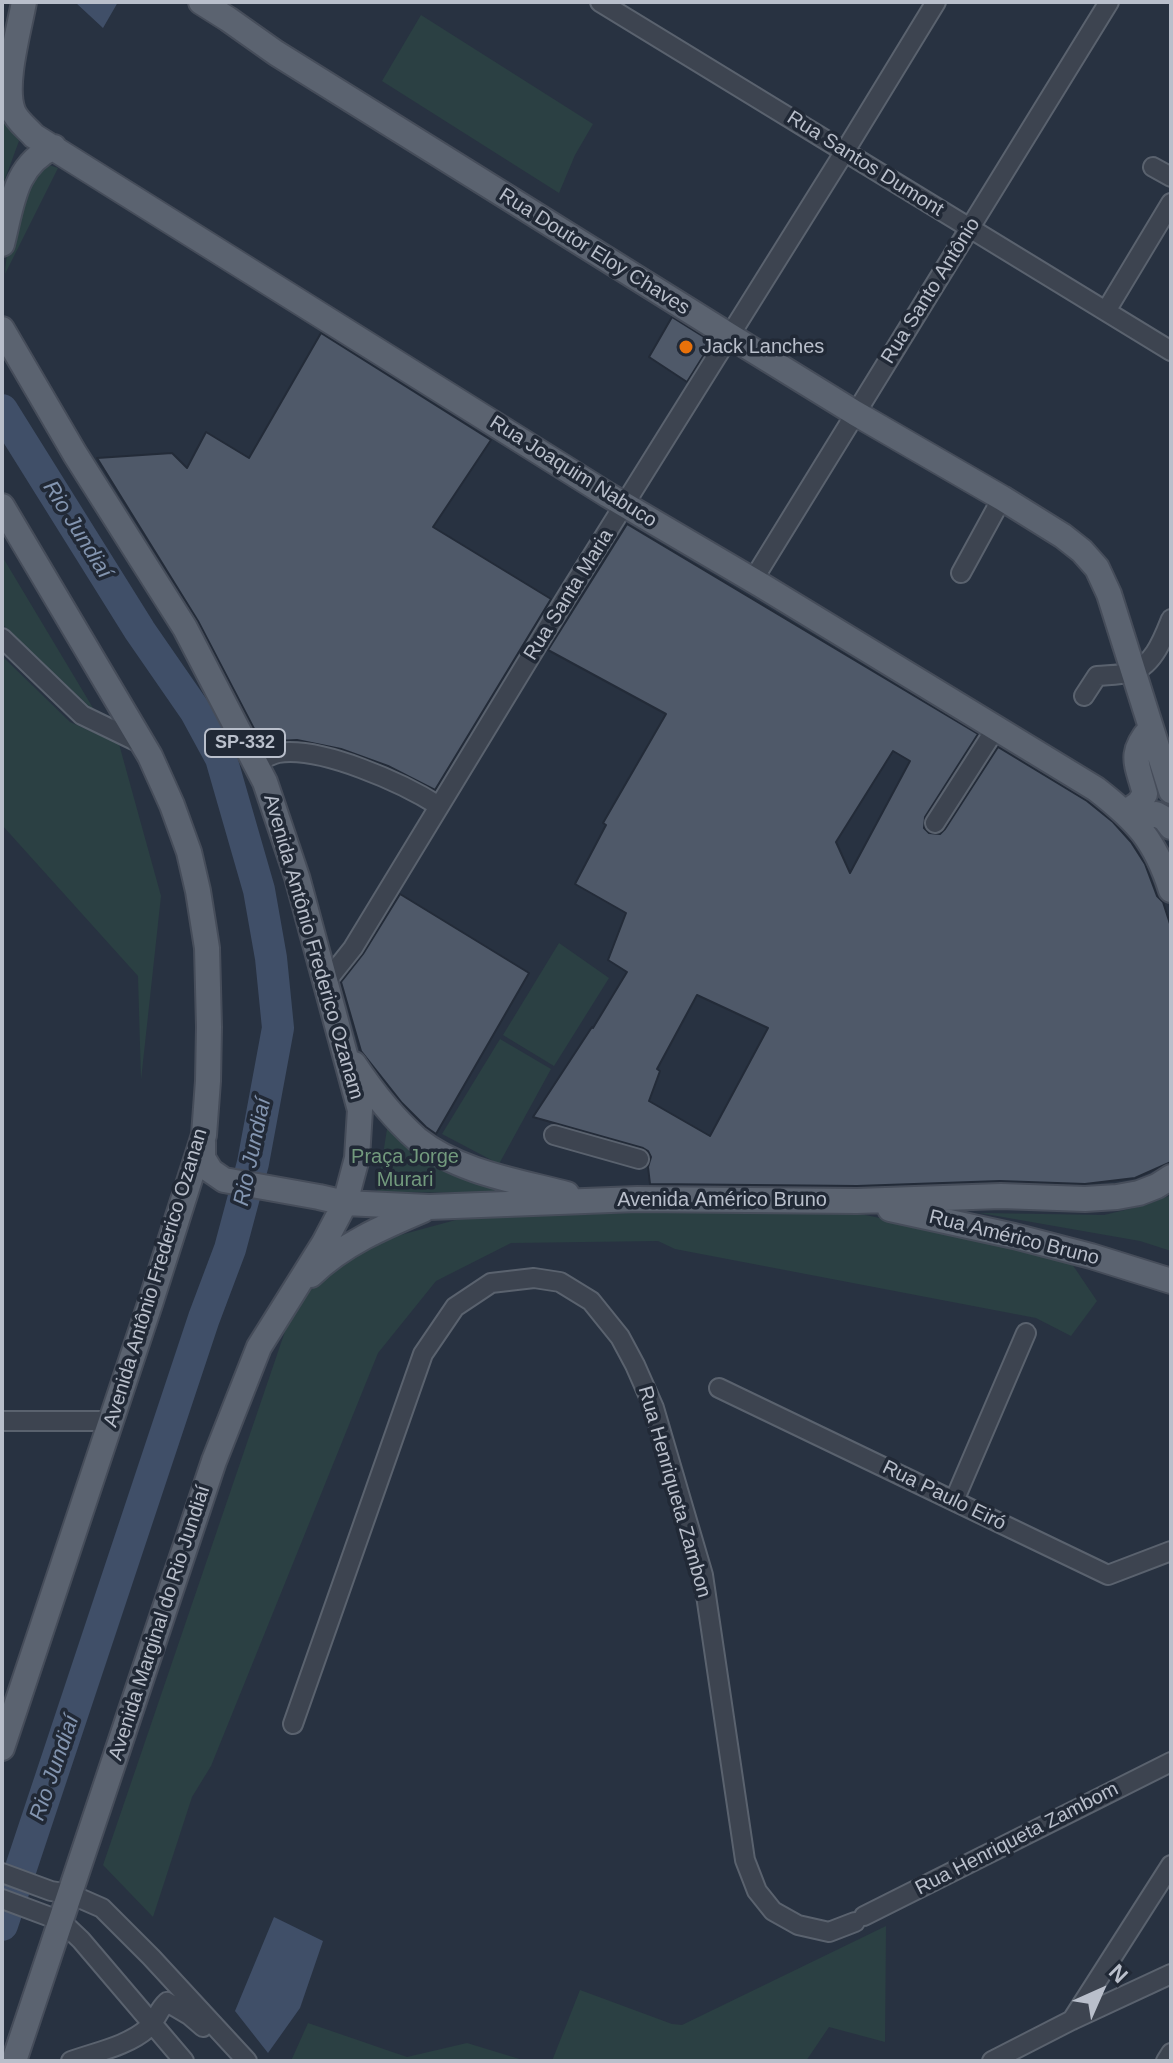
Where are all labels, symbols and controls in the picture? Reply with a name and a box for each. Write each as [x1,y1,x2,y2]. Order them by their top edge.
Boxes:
street label: Rua Santos Dumont [782,106,948,222]
street label: Rua Doutor Eloy Chaves [494,184,694,320]
street label: Rua Santo Antônio [876,213,986,369]
place label: Jack Lanches [702,335,824,359]
marker: Jack Lanches [677,338,695,356]
street label: Rua Joaquim Nabuco [485,411,661,533]
water label: Rio Jundiaí [37,476,117,584]
street label: Rua Santa Maria [519,525,619,665]
road number: SP-332 [205,729,285,757]
street label: Avenida Antônio Frederico Ozanam [258,792,368,1102]
water label: Rio Jundiaí [229,1095,277,1209]
street label: Avenida Antônio Frederico Ozanan [99,1126,213,1430]
park label: Praça Jorge Murari [351,1145,459,1192]
street label: Avenida Américo Bruno [617,1188,827,1212]
street label: Rua Américo Bruno [926,1205,1102,1271]
street label: Rua Henriqueta Zambon [632,1383,716,1601]
street label: Rua Paulo Eiró [878,1456,1010,1536]
street label: Avenida Marginal do Rio Jundiaí [104,1483,216,1763]
water label: Rio Jundiaí [25,1712,85,1824]
street label: Rua Henriqueta Zambom [912,1777,1122,1901]
north arrow [1061,1951,1141,2031]
text: N [1104,1959,1133,1988]

